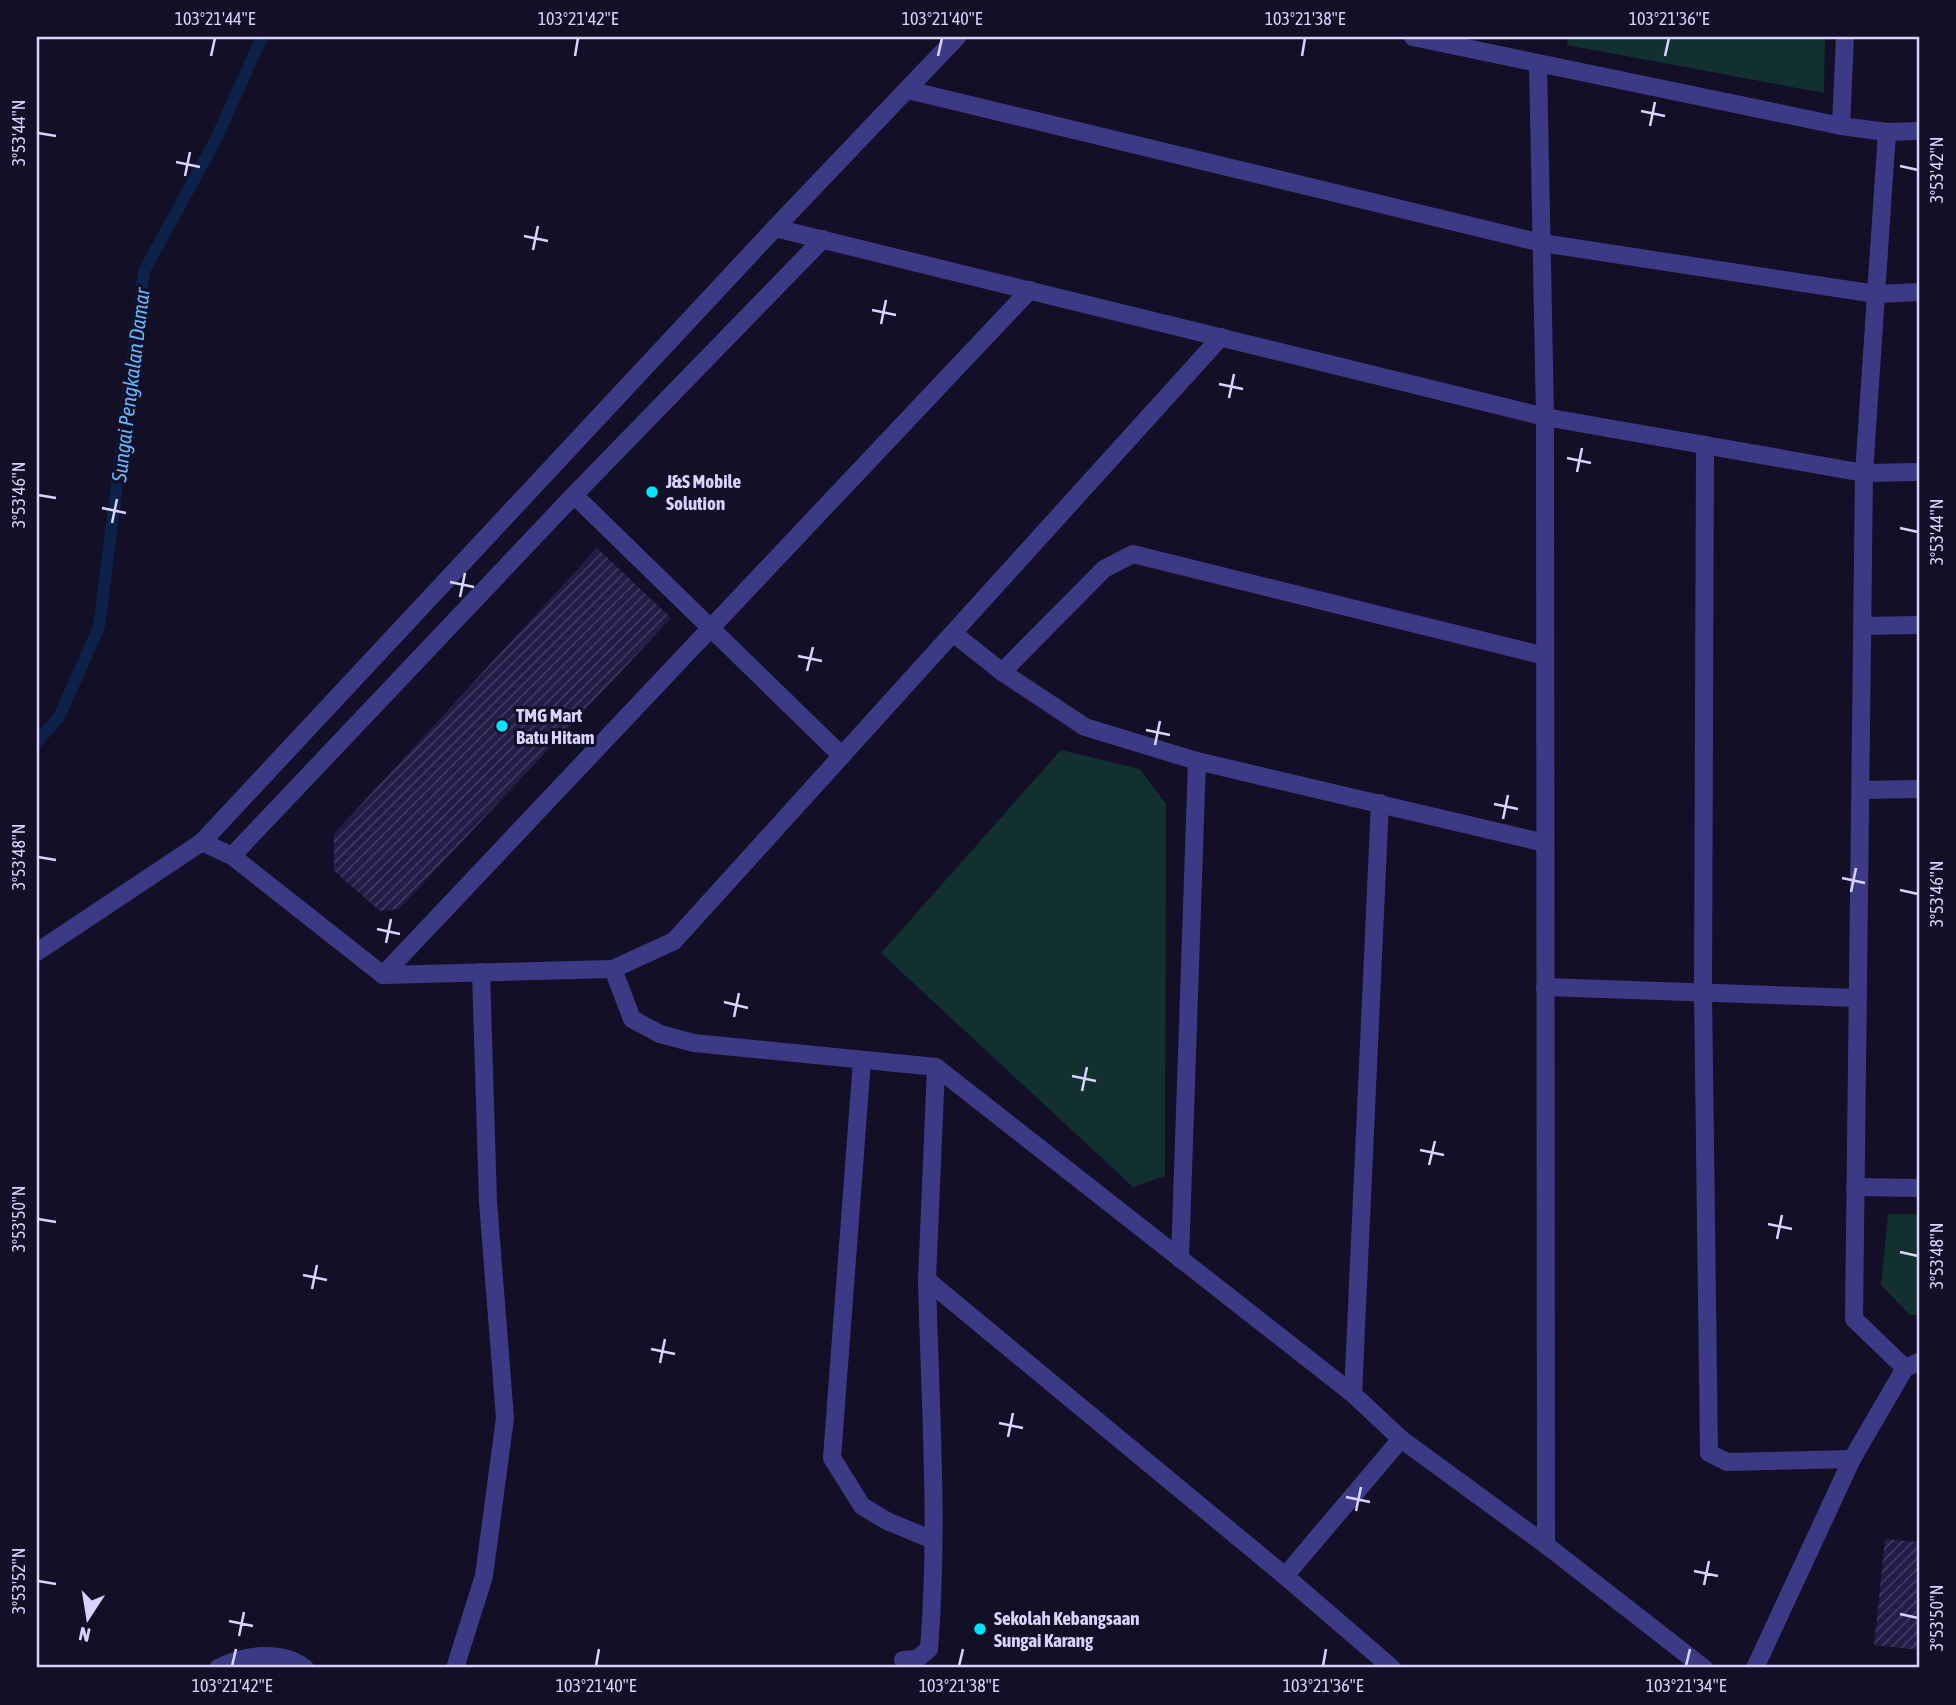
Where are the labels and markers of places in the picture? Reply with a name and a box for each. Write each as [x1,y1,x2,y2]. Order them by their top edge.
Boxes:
place label: J&S Mobile Solution [665,470,741,514]
marker: J&S Mobile Solution [644,484,660,500]
place label: TMG Mart Batu Hitam [516,704,595,748]
marker: TMG Mart Batu Hitam [494,718,510,734]
place label: Sekolah Kebangsaan Sungai Karang [994,1607,1140,1651]
marker: Sekolah Kebangsaan Sungai Karang [972,1621,988,1637]

